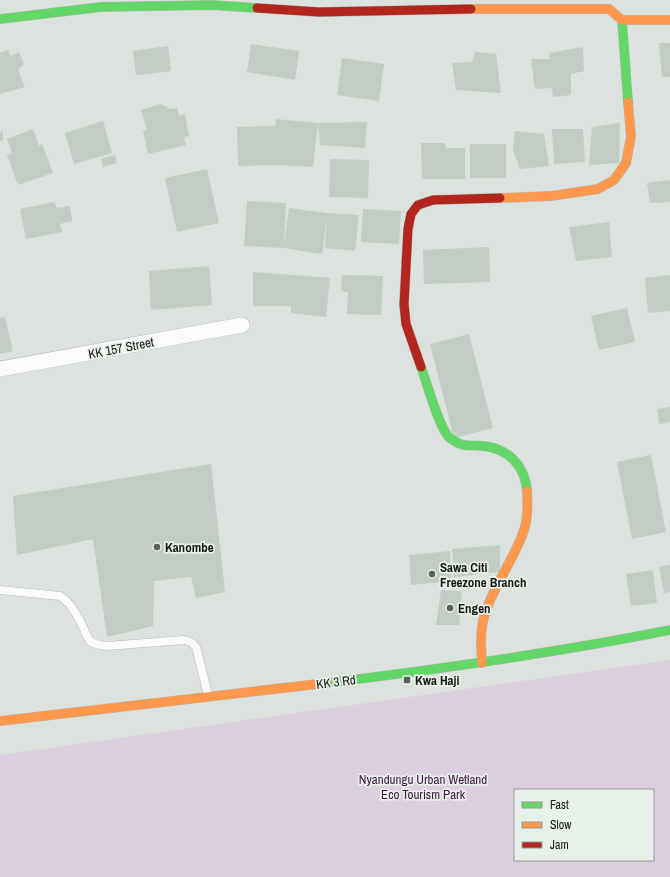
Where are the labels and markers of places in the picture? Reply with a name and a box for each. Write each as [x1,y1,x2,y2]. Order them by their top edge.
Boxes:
place label: Kanombe [165,539,214,556]
marker: Kanombe [152,542,162,552]
place label: Sawa Citi Freezone Branch [440,559,527,591]
marker: Sawa Citi Freezone Branch [427,569,437,579]
place label: Engen [458,600,491,617]
marker: Engen [445,603,455,613]
place label: Kwa Haji [415,672,459,689]
marker: Kwa Haji [402,675,412,685]

